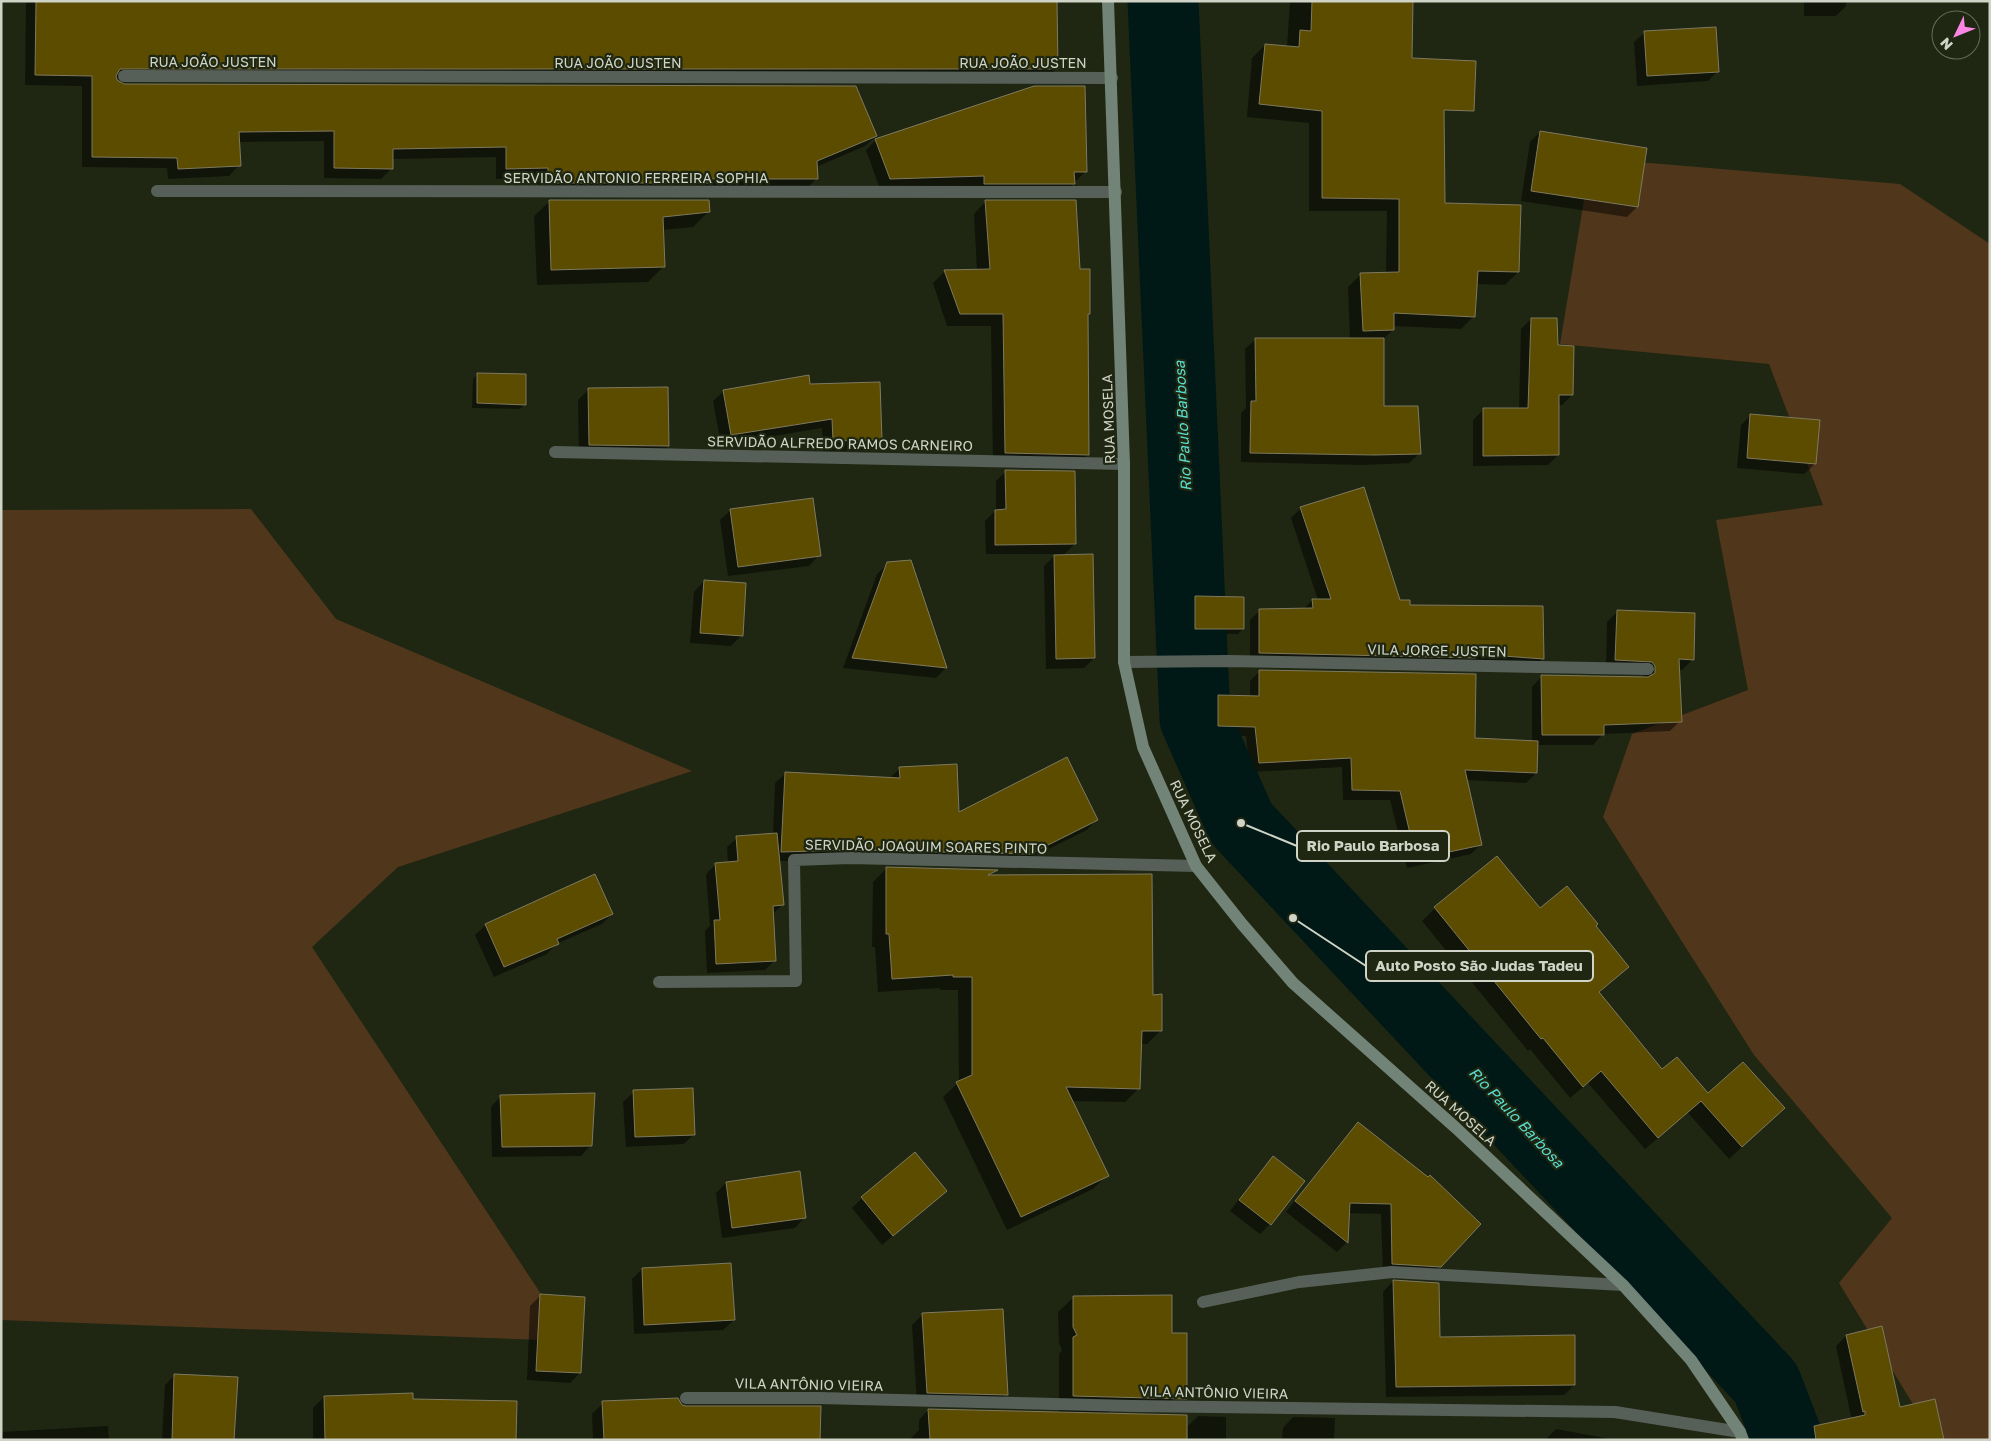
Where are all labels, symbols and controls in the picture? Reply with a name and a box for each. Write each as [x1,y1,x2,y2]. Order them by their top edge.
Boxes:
north arrow [1931,10,1981,60]
text: N [1936,35,1956,54]
street label: RUA JOÃO JUSTEN [149,53,277,70]
street label: RUA JOÃO JUSTEN [554,54,682,71]
street label: RUA JOÃO JUSTEN [959,54,1087,71]
street label: SERVIDÃO ANTONIO FERREIRA SOPHIA [504,169,769,186]
water label: Rio Paulo Barbosa [1170,360,1194,492]
street label: RUA MOSELA [1098,373,1118,464]
street label: SERVIDÃO ALFREDO RAMOS CARNEIRO [707,432,973,454]
street label: VILA JORGE JUSTEN [1367,640,1507,660]
street label: RUA MOSELA [1167,777,1222,866]
callout: Rio Paulo Barbosa [1297,831,1449,861]
street label: SERVIDÃO JOAQUIM SOARES PINTO [805,835,1047,857]
text: Rio Paulo Barbosa [1307,836,1440,854]
callout: Auto Posto São Judas Tadeu [1366,951,1593,981]
text: Auto Posto São Judas Tadeu [1375,956,1583,974]
water label: Rio Paulo Barbosa [1466,1063,1568,1171]
street label: RUA MOSELA [1422,1077,1500,1150]
street label: VILA ANTÔNIO VIEIRA [735,1374,884,1394]
street label: VILA ANTÔNIO VIEIRA [1140,1382,1289,1402]

